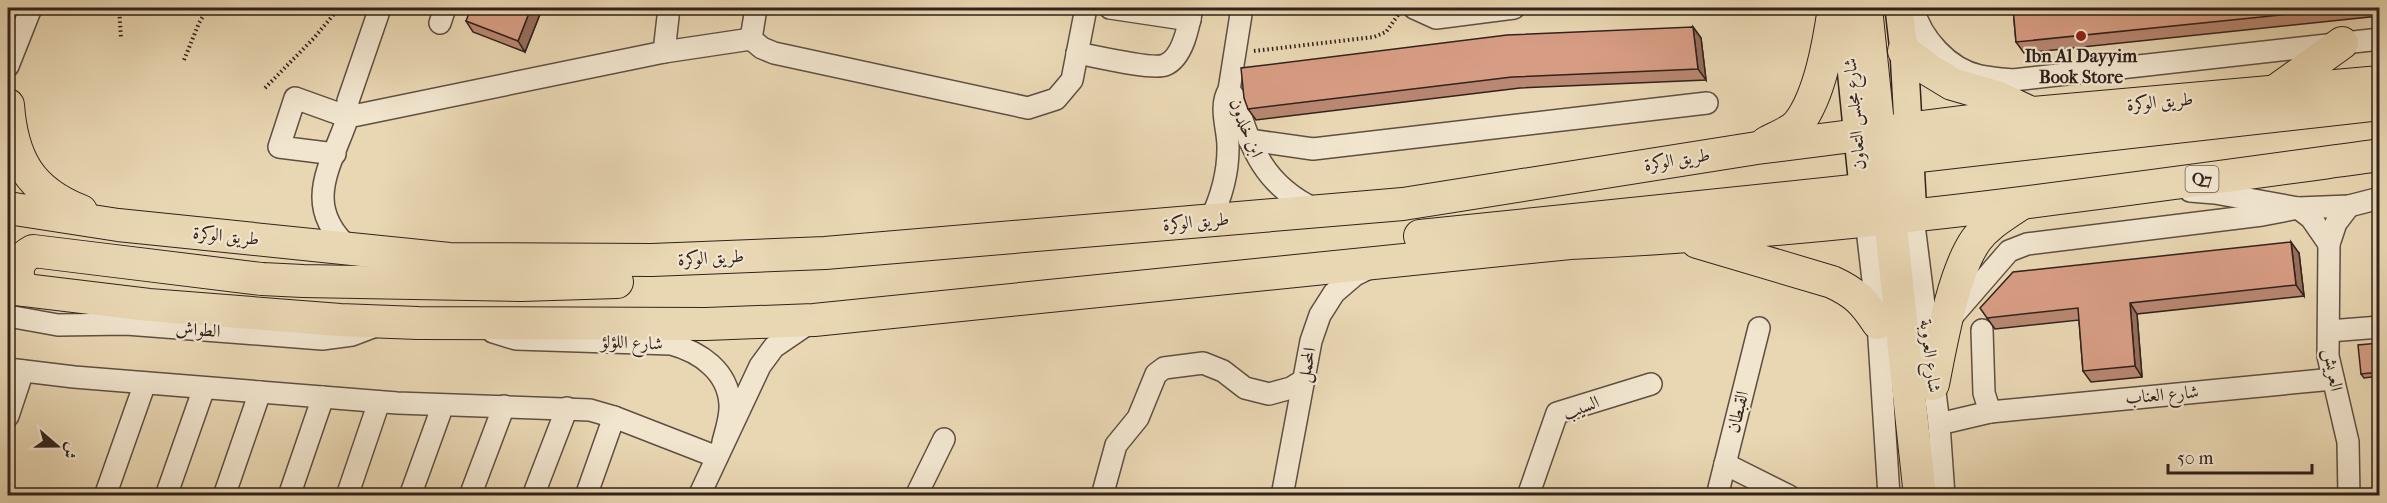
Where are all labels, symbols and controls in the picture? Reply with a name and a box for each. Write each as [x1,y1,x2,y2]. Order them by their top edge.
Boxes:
marker: Ibn Al Dayyim Book Store [2074,29,2088,43]
place label: Ibn Al Dayyim Book Store [2025,46,2138,88]
street label: شارع مجلس التعاون [1840,57,1874,171]
street label: طريق الوكرة [2126,89,2194,116]
street label: ابن خلدون [1225,95,1267,161]
street label: طريق الوكرة [1642,144,1712,177]
road number: Q7 [2186,166,2218,192]
street label: طريق الوكرة [1162,209,1230,236]
street label: طريق الوكرة [192,222,260,251]
street label: طريق الوكرة [677,246,745,271]
street label: الطواش [175,318,221,342]
street label: شارع العروبة [1911,318,1945,394]
street label: شارع اللؤلؤ [599,331,663,359]
street label: المحمل [1293,346,1323,385]
street label: العريش [2318,347,2347,393]
street label: شارع العناب [2124,381,2200,413]
street label: القبطان [1723,389,1753,435]
street label: السيب [1560,391,1603,425]
north arrow [27,416,87,476]
scale bar [2168,437,2312,475]
text: ش [59,440,82,462]
text: 50 m [2177,448,2214,469]

